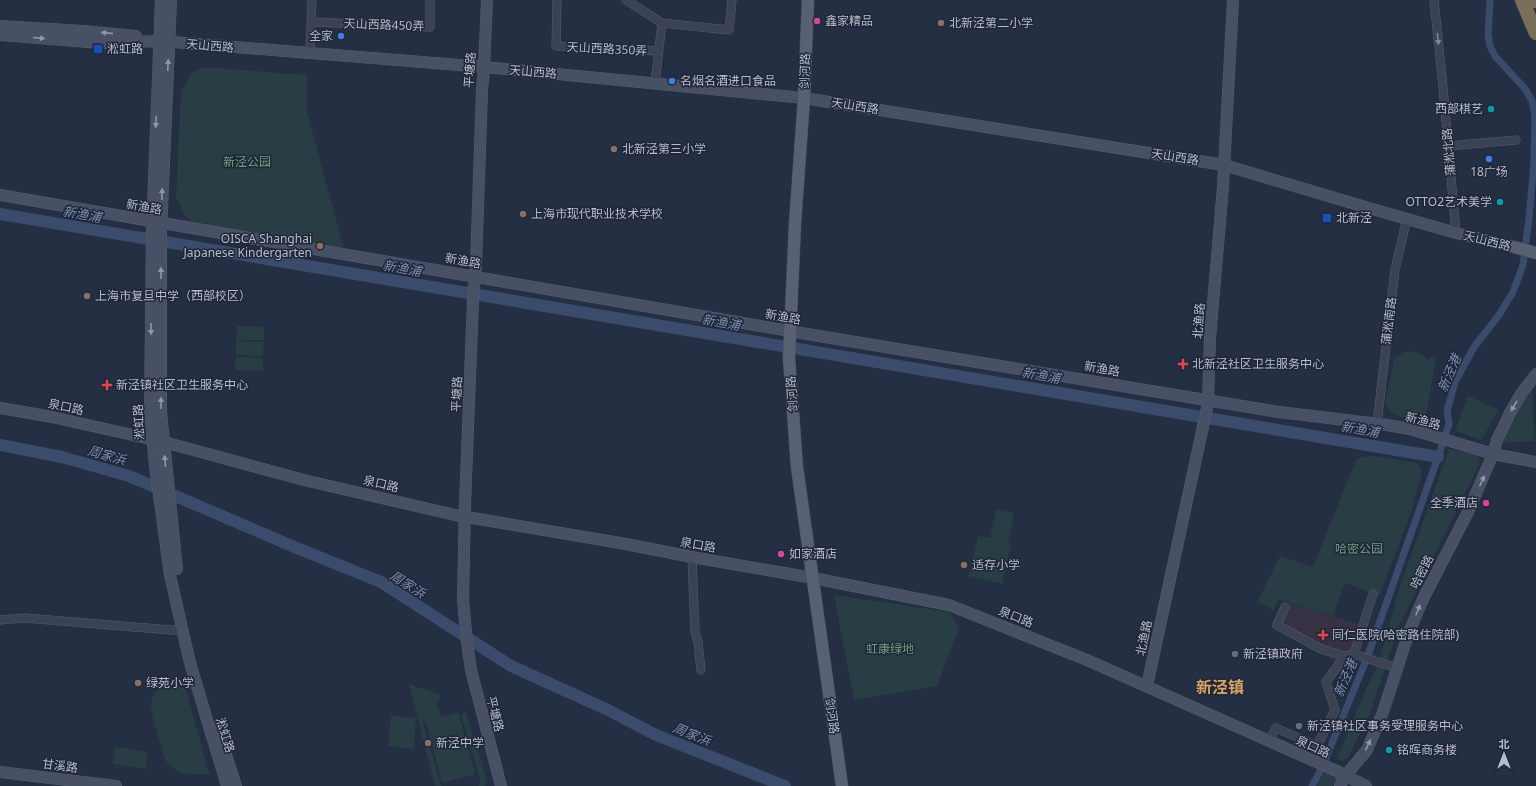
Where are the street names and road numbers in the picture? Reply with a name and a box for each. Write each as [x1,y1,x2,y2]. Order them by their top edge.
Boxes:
street label: 天山西路450弄 [343,15,425,34]
street label: 天山西路 [185,35,235,56]
street label: 天山西路350弄 [566,38,648,59]
street label: 平塘路 [460,51,479,89]
street label: 剑河路 [795,53,814,89]
street label: 天山西路 [508,61,558,82]
street label: 天山西路 [830,93,880,118]
street label: 蒲淞北路 [1438,127,1459,177]
street label: 天山西路 [1150,144,1200,169]
street label: 新渔路 [125,195,163,218]
street label: 天山西路 [1462,226,1512,255]
street label: 新渔路 [444,249,482,272]
street label: 蒲淞南路 [1377,296,1400,346]
street label: 北渔路 [1189,302,1208,340]
street label: 新渔路 [764,305,802,328]
street label: 新渔路 [1083,357,1121,380]
street label: 剑河路 [782,375,801,413]
street label: 平塘路 [447,376,466,412]
street label: 泉口路 [47,394,85,419]
street label: 淞虹路 [129,404,148,440]
street label: 新渔路 [1404,408,1443,433]
street label: 泉口路 [362,471,401,496]
street label: 泉口路 [679,533,717,556]
street label: 哈密路 [1406,552,1437,592]
street label: 泉口路 [996,602,1036,631]
street label: 北渔路 [1131,619,1156,657]
street label: 平塘路 [483,694,508,733]
street label: 剑河路 [822,697,843,735]
street label: 淞虹路 [212,715,239,755]
street label: 泉口路 [1293,731,1333,762]
street label: 甘溪路 [41,755,79,776]

